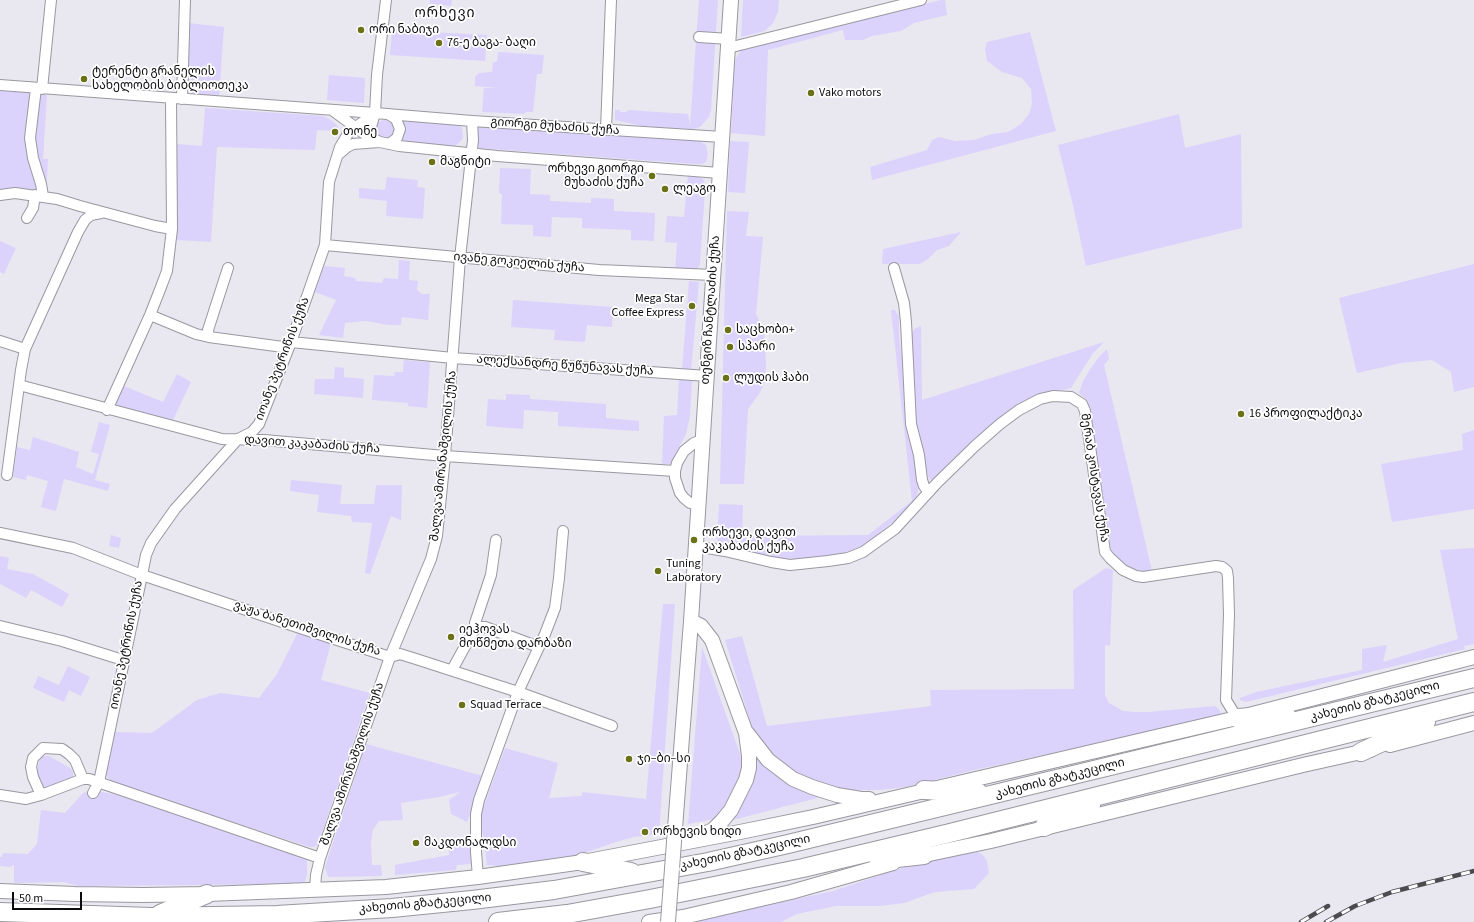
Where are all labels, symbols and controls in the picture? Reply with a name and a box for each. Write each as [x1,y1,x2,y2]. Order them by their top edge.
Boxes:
district label: ორხევი [414,6,476,22]
place label: ორი ნაბიჯი [369,23,439,37]
marker: ორი ნაბიჯი [356,25,366,35]
place label: 76-ე ბაგა- ბაღი [447,36,536,50]
marker: 76-ე ბაგა- ბაღი [434,38,444,48]
place label: ტერენტი გრანელის სახელობის ბიბლიოთეკა [92,65,249,93]
marker: ტერენტი გრანელის სახელობის ბიბლიოთეკა [79,74,89,84]
place label: Vako motors [819,86,881,100]
marker: Vako motors [806,88,816,98]
street label: გიორგი მუხაძის ქუჩა [490,115,620,139]
place label: თონე [343,125,377,139]
marker: თონე [330,127,340,137]
place label: მაგნიტი [440,155,491,169]
marker: მაგნიტი [427,157,437,167]
place label: ორხევი გიორგი მუხაძის ქუჩა [548,162,644,190]
marker: ორხევი გიორგი მუხაძის ქუჩა [647,171,657,181]
place label: ლეაგო [673,182,716,196]
marker: ლეაგო [660,184,670,194]
street label: თენგიზ ჩანტლაძის ქუჩა [699,235,723,385]
street label: ივანე გოკიელის ქუჩა [453,250,585,276]
place label: Mega Star Coffee Express [612,292,684,320]
street label: იოანე პეტრიწის ქუჩა [253,295,313,423]
marker: Mega Star Coffee Express [687,301,697,311]
place label: საცხობი+ [736,323,795,337]
marker: საცხობი+ [723,325,733,335]
place label: სპარი [738,340,775,354]
marker: სპარი [725,342,735,352]
street label: ალექსანდრე წუწუნავას ქუჩა [476,353,654,379]
street label: შალვა ამირანაშვილის ქუჩა [428,370,460,542]
place label: ლუდის ჰაბი [734,371,809,385]
marker: ლუდის ჰაბი [721,373,731,383]
place label: 16 პროფილაქტიკა [1249,407,1363,421]
marker: 16 პროფილაქტიკა [1236,409,1246,419]
street label: მერაბ კოსტავას ქუჩა [1077,413,1111,543]
street label: დავით კაკაბაძის ქუჩა [244,433,380,457]
place label: ორხევი, დავით კაკაბაძის ქუჩა [702,526,796,554]
marker: ორხევი, დავით კაკაბაძის ქუჩა [689,535,699,545]
place label: Tuning Laboratory [666,557,721,585]
marker: Tuning Laboratory [653,566,663,576]
street label: იოანე პეტრიწის ქუჩა [107,579,147,711]
street label: ვაჟა ბანეთიშვილის ქუჩა [232,598,382,660]
place label: იეჰოვას მოწმეთა დარბაზი [459,623,572,651]
marker: იეჰოვას მოწმეთა დარბაზი [446,632,456,642]
street label: კახეთის გზატკეცილი [1309,679,1441,725]
street label: შალვა ამირანაშვილის ქუჩა [318,680,388,848]
place label: Squad Terrace [470,698,542,712]
marker: Squad Terrace [457,700,467,710]
place label: ჯი–ბი–სი [637,752,691,766]
marker: ჯი–ბი–სი [624,754,634,764]
street label: კახეთის გზატკეცილი [994,756,1126,802]
place label: ორხევის ხიდი [653,825,741,839]
marker: ორხევის ხიდი [640,827,650,837]
street label: კახეთის გზატკეცილი [678,832,812,874]
place label: მაკდონალდსი [424,836,516,850]
marker: მაკდონალდსი [411,838,421,848]
scale bar [14,884,84,910]
text: 50 m [19,890,43,907]
street label: კახეთის გზატკეცილი [358,891,492,917]

